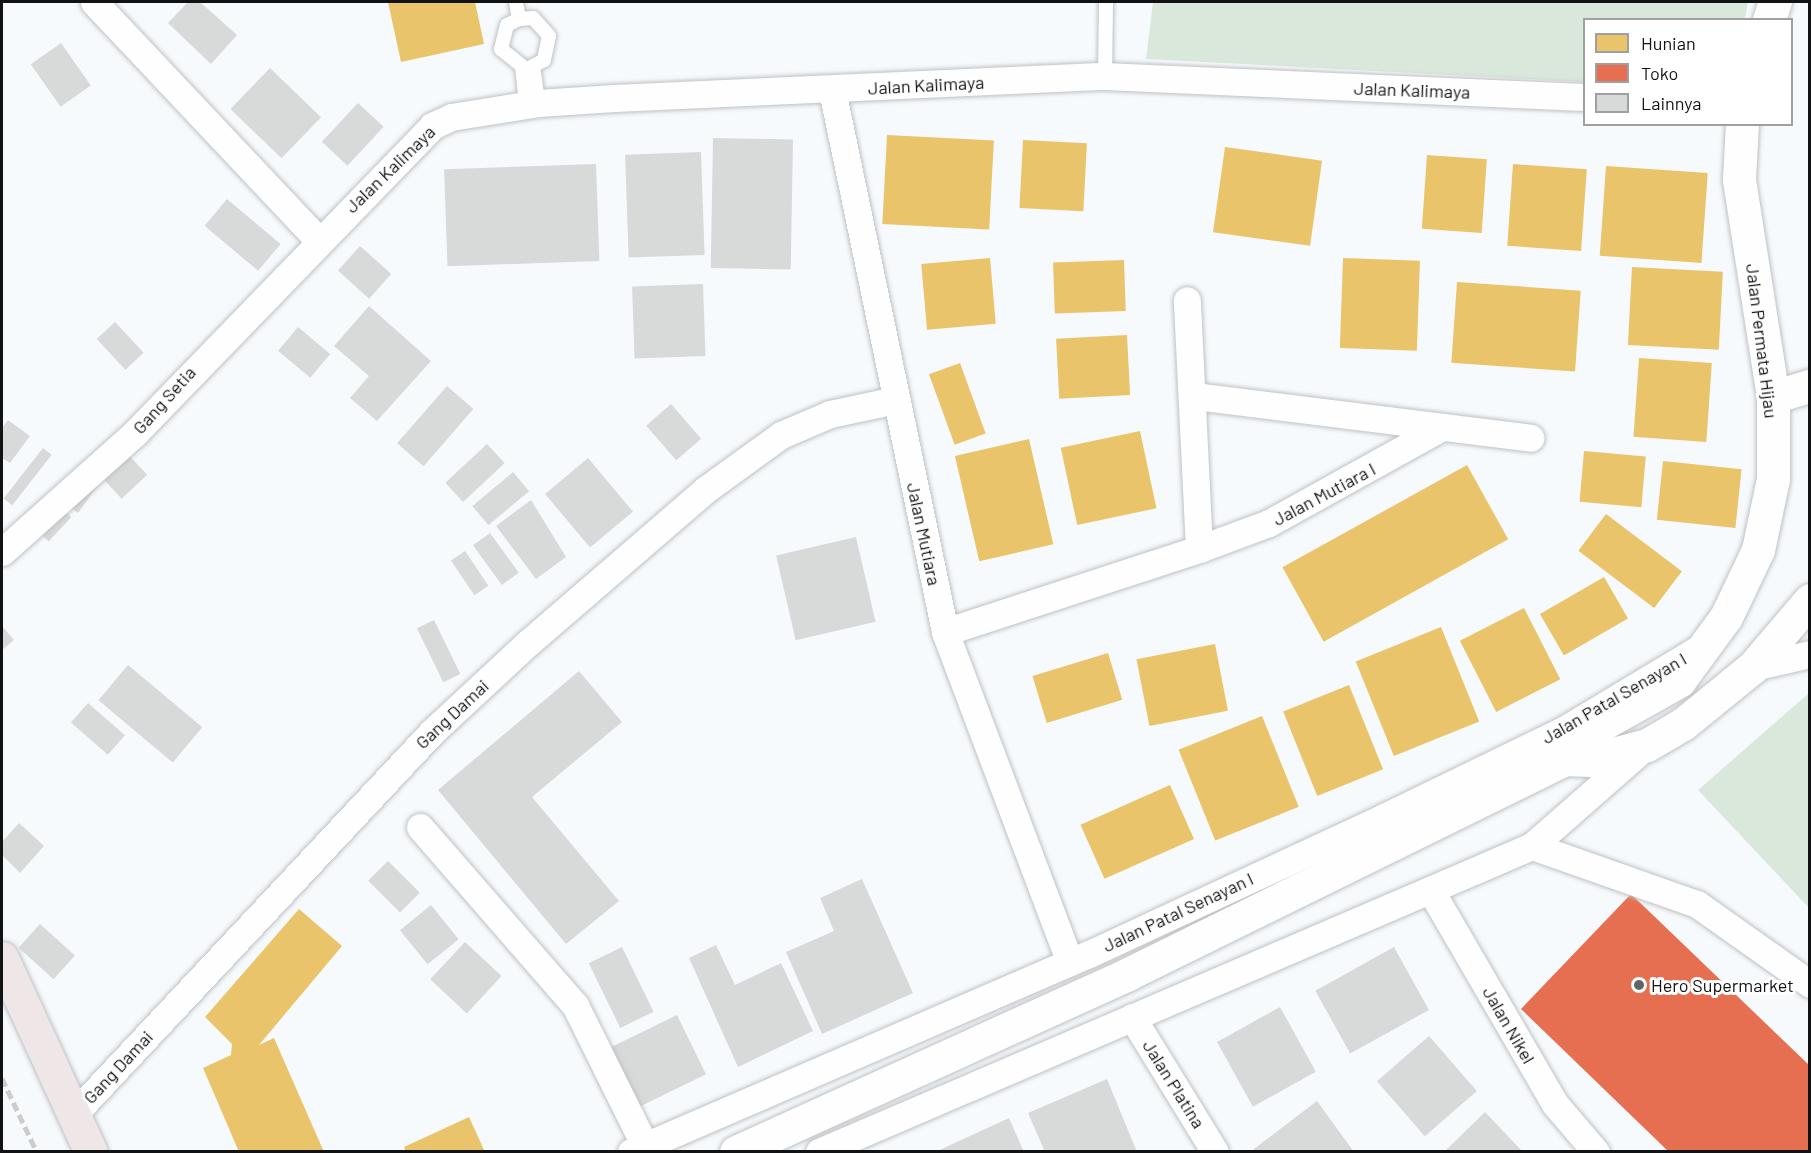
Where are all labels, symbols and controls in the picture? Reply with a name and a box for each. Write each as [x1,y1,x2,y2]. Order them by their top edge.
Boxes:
legend [1583,18,1793,126]
text: Hunian [1641,32,1696,54]
text: Toko [1641,62,1678,84]
street label: Jalan Kalimaya [867,71,985,99]
street label: Jalan Kalimaya [1353,77,1471,103]
text: Lainnya [1641,92,1702,114]
street label: Jalan Kalimaya [341,121,439,217]
street label: Jalan Permata Hijau [1742,262,1782,420]
street label: Gang Setia [128,362,200,438]
street label: Jalan Mutiara I [1269,458,1379,530]
street label: Jalan Mutiara [903,481,945,587]
street label: Jalan Patal Senayan I [1538,648,1690,748]
street label: Gang Damai [411,675,493,753]
street label: Jalan Patal Senayan I [1099,868,1257,956]
place label: Hero Supermarket [1651,974,1794,996]
marker: Hero Supermarket [1632,978,1646,992]
street label: Jalan Nikel [1478,983,1540,1067]
street label: Gang Damai [79,1026,157,1108]
street label: Jalan Platina [1138,1036,1210,1132]

